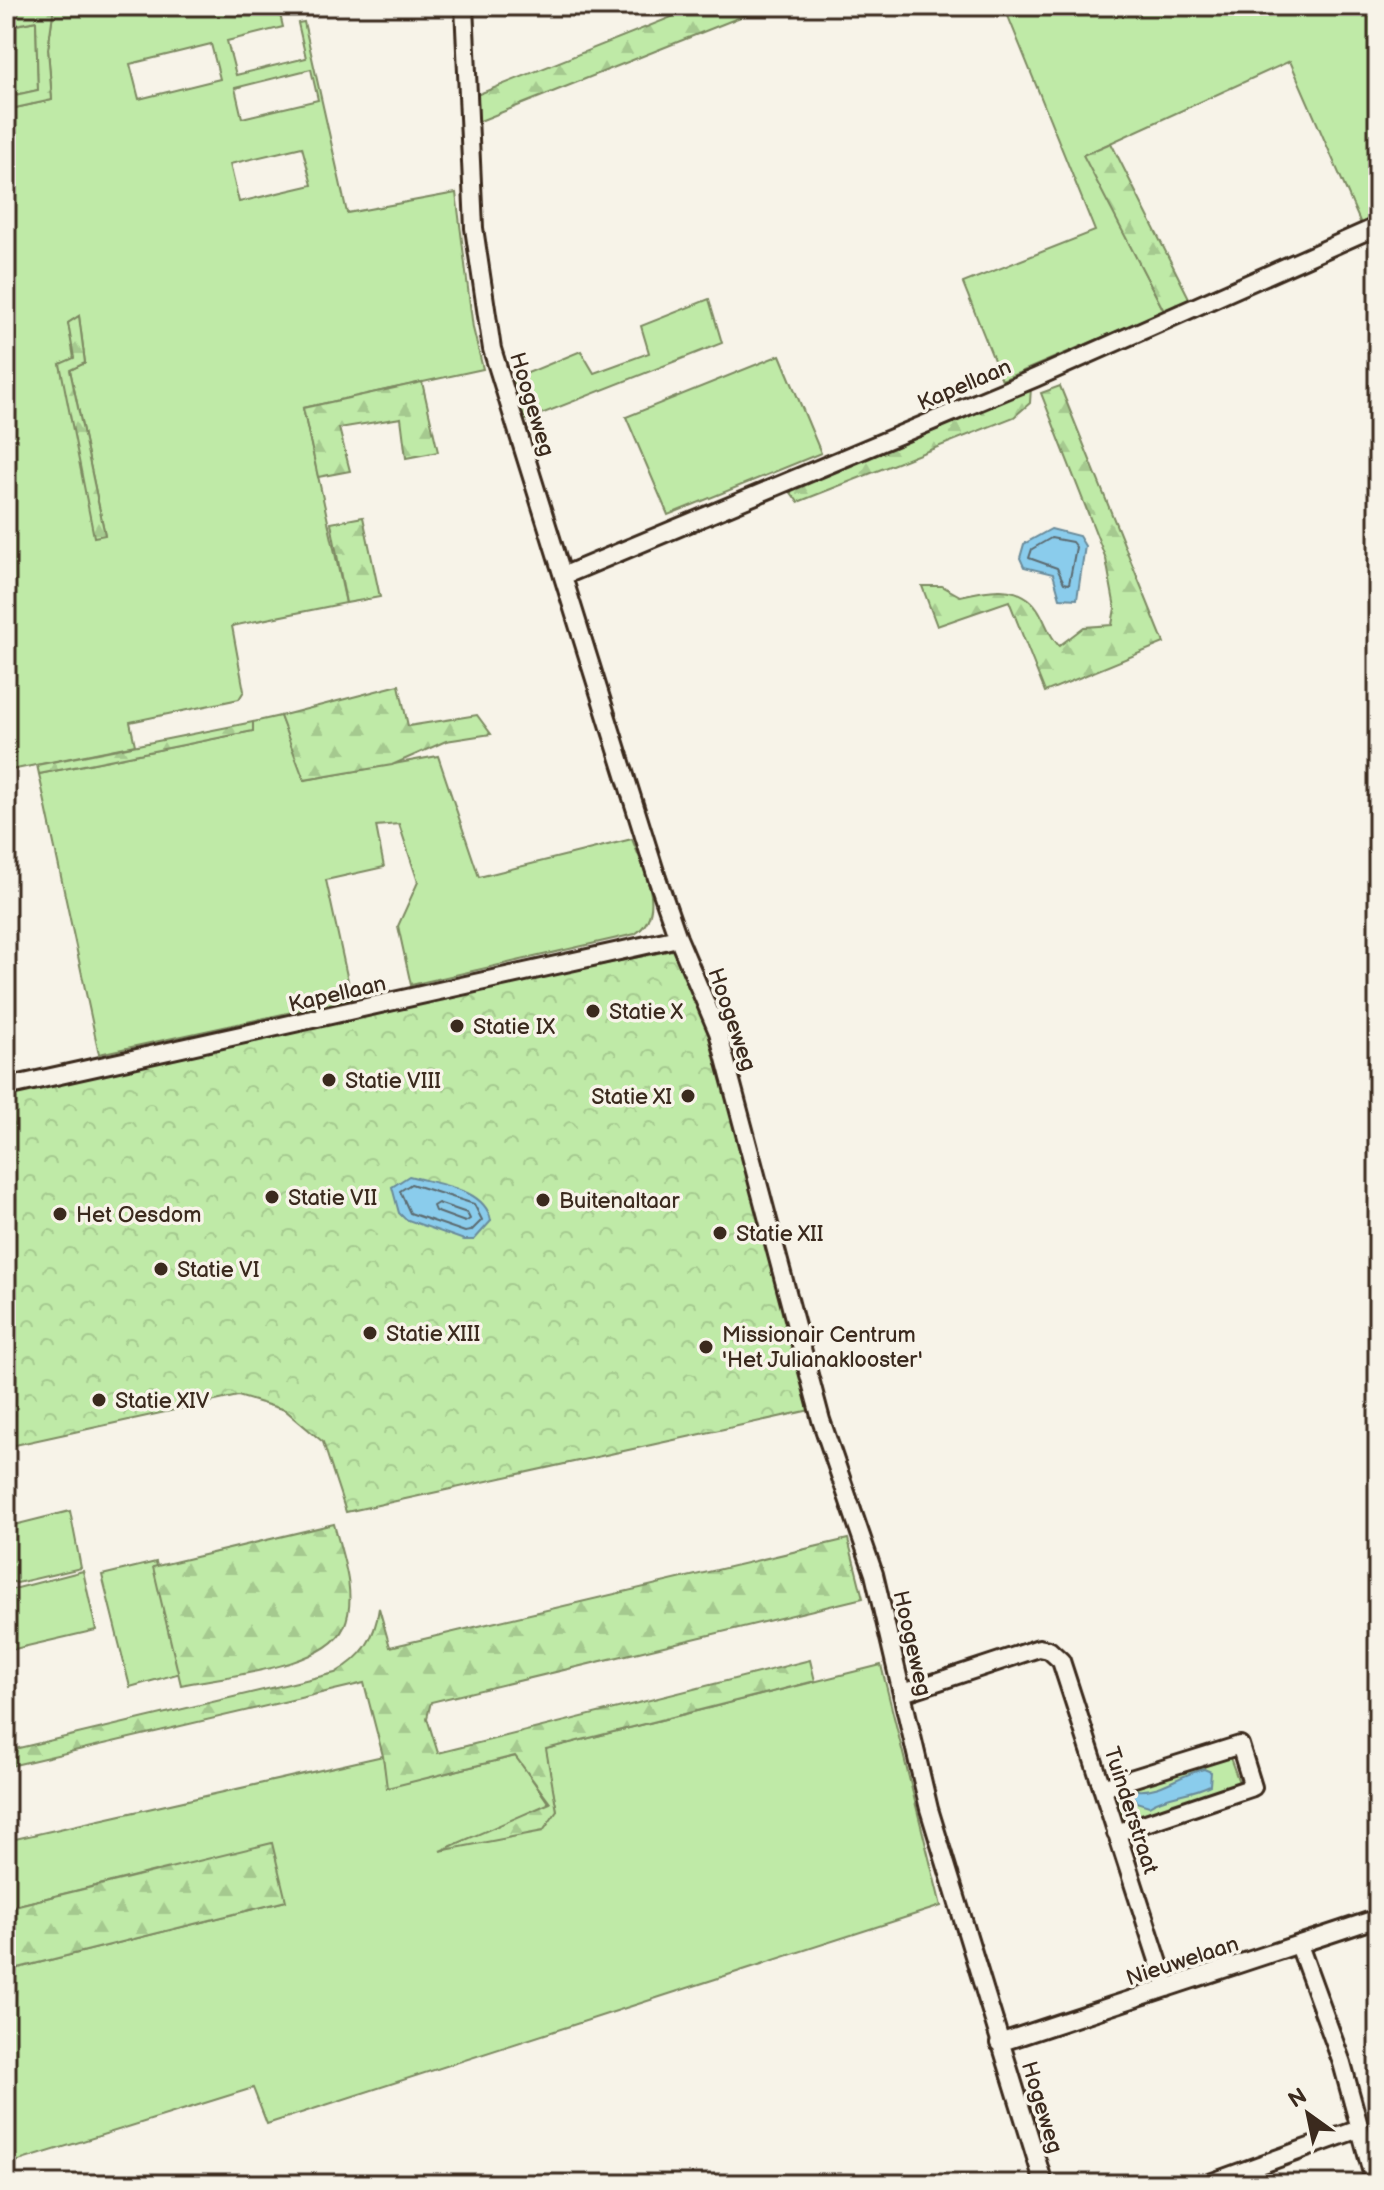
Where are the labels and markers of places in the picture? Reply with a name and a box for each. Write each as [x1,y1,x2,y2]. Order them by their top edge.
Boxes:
place label: Statie X [609,999,683,1026]
marker: Statie X [584,1002,602,1020]
place label: Statie IX [473,1014,556,1041]
marker: Statie IX [448,1017,466,1035]
place label: Statie VIII [345,1068,441,1095]
marker: Statie VIII [320,1071,338,1089]
place label: Statie XI [591,1084,672,1111]
marker: Statie XI [679,1087,697,1105]
place label: Statie VII [288,1185,378,1212]
marker: Statie VII [263,1188,281,1206]
place label: Buitenaltaar [559,1188,680,1215]
marker: Buitenaltaar [534,1191,552,1209]
place label: Het Oesdom [76,1202,202,1229]
marker: Het Oesdom [51,1205,69,1223]
place label: Statie XII [736,1221,824,1248]
marker: Statie XII [711,1224,729,1242]
place label: Statie VI [177,1257,260,1284]
marker: Statie VI [152,1260,170,1278]
place label: Statie XIII [386,1321,481,1348]
place label: Missionair Centrum 'Het Julianaklooster' [722,1322,923,1374]
marker: Statie XIII [361,1324,379,1342]
marker: Missionair Centrum 'Het Julianaklooster' [697,1338,715,1356]
place label: Statie XIV [115,1388,210,1415]
marker: Statie XIV [90,1391,108,1409]

